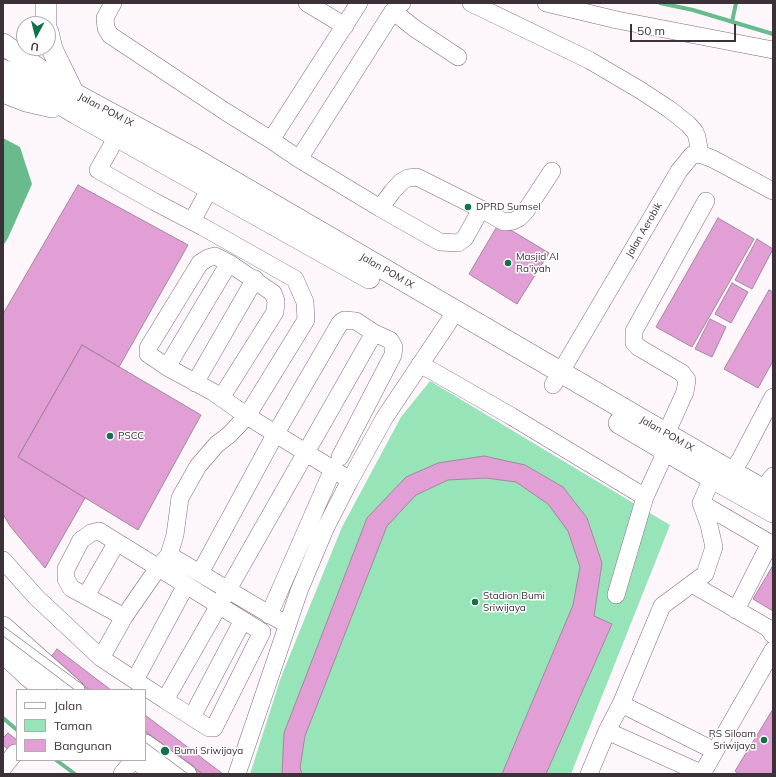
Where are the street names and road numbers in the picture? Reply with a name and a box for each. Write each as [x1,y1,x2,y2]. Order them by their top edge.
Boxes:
street label: Jalan POM IX [76,90,136,130]
street label: Jalan Aerobik [623,200,665,260]
street label: Jalan POM IX [358,251,416,291]
street label: Jalan POM IX [638,414,696,454]

